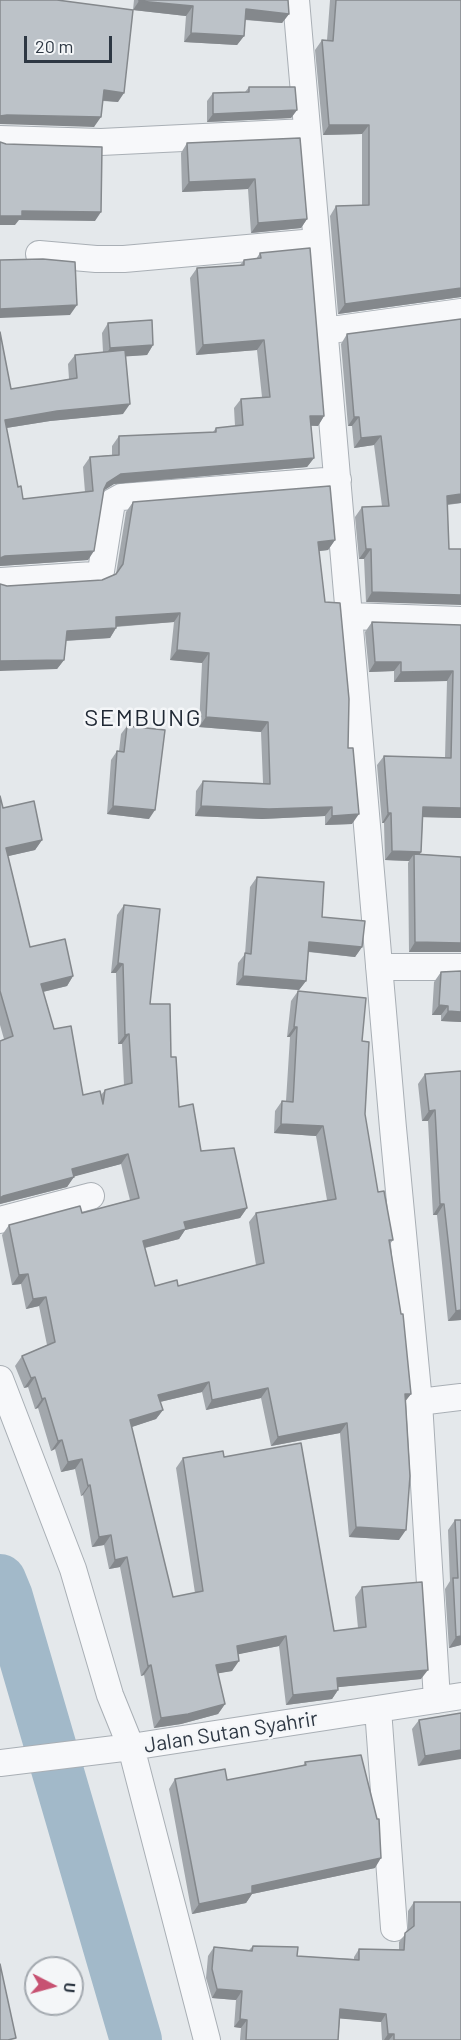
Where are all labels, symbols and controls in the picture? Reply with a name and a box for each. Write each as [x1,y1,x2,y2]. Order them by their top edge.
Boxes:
scale bar [27,24,116,62]
text: 20 m [35,35,73,57]
district label: SEMBUNG [84,704,202,732]
street label: Jalan Sutan Syahrir [142,1706,320,1758]
north arrow [24,1956,84,2016]
text: U [60,1982,80,1994]

